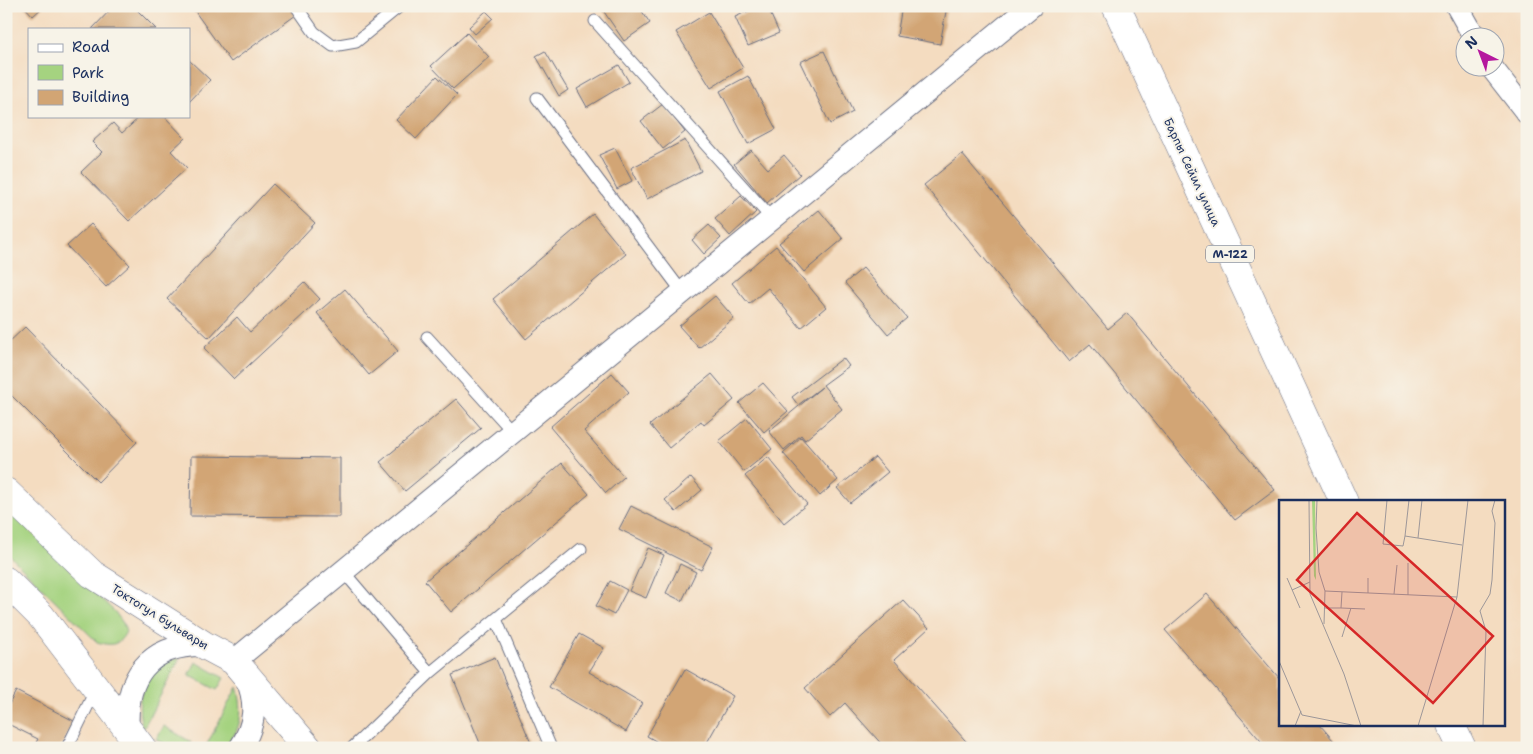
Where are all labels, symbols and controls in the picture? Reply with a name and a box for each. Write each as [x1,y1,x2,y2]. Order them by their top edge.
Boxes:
legend [28,28,190,118]
north arrow [1456,28,1506,78]
text: N [1461,32,1481,53]
text: Road [72,37,110,57]
text: Park [72,63,104,83]
text: Building [72,87,129,107]
street label: Барпы Сейил улица [1160,115,1224,229]
road number: М-122 [1206,245,1254,262]
inset map [1279,500,1506,726]
street label: Токтогул бульвары [108,581,212,653]

